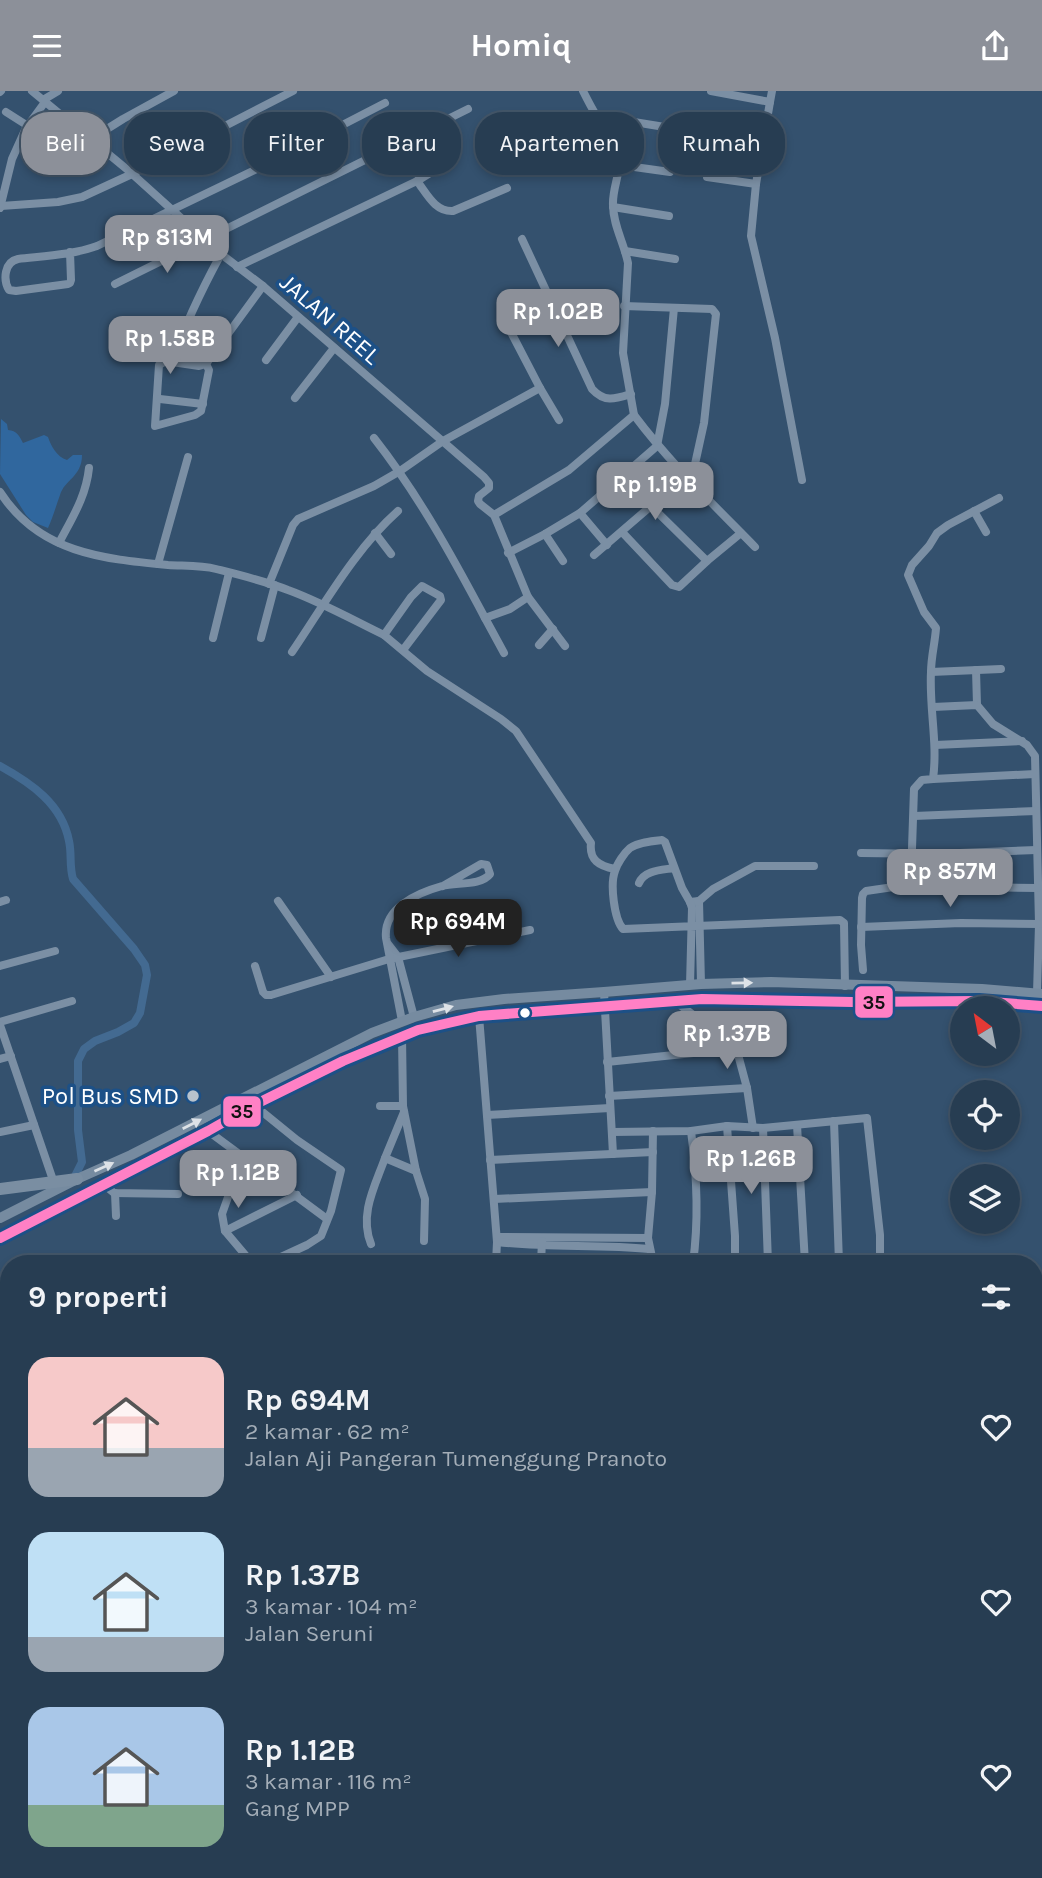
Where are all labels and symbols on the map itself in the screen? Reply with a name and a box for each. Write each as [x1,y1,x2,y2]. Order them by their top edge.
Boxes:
pin: Rp 813M [102,215,232,275]
street label: JALAN REEL [274,268,386,371]
pin: Rp 1.02B [486,289,630,349]
pin: Rp 1.58B [98,317,242,376]
pin: Rp 1.19B [583,463,727,522]
pin: Rp 857M [885,849,1015,909]
pin: Rp 694M [393,899,523,959]
one-way arrow [732,977,754,989]
line badge: 35 [854,985,894,1019]
text: 35 [863,992,885,1014]
north arrow [950,996,1020,1066]
one-way arrow [432,1003,454,1014]
unlabelled marker [518,1006,532,1020]
pin: Rp 1.37B [655,1011,799,1071]
place label: Pol Bus SMD [42,1082,179,1110]
marker: Pol Bus SMD [185,1088,201,1104]
line badge: 35 [222,1095,262,1128]
text: 35 [231,1101,253,1123]
one-way arrow [182,1118,202,1129]
pin: Rp 1.26B [679,1137,823,1196]
pin: Rp 1.12B [166,1151,310,1210]
one-way arrow [94,1161,114,1173]

